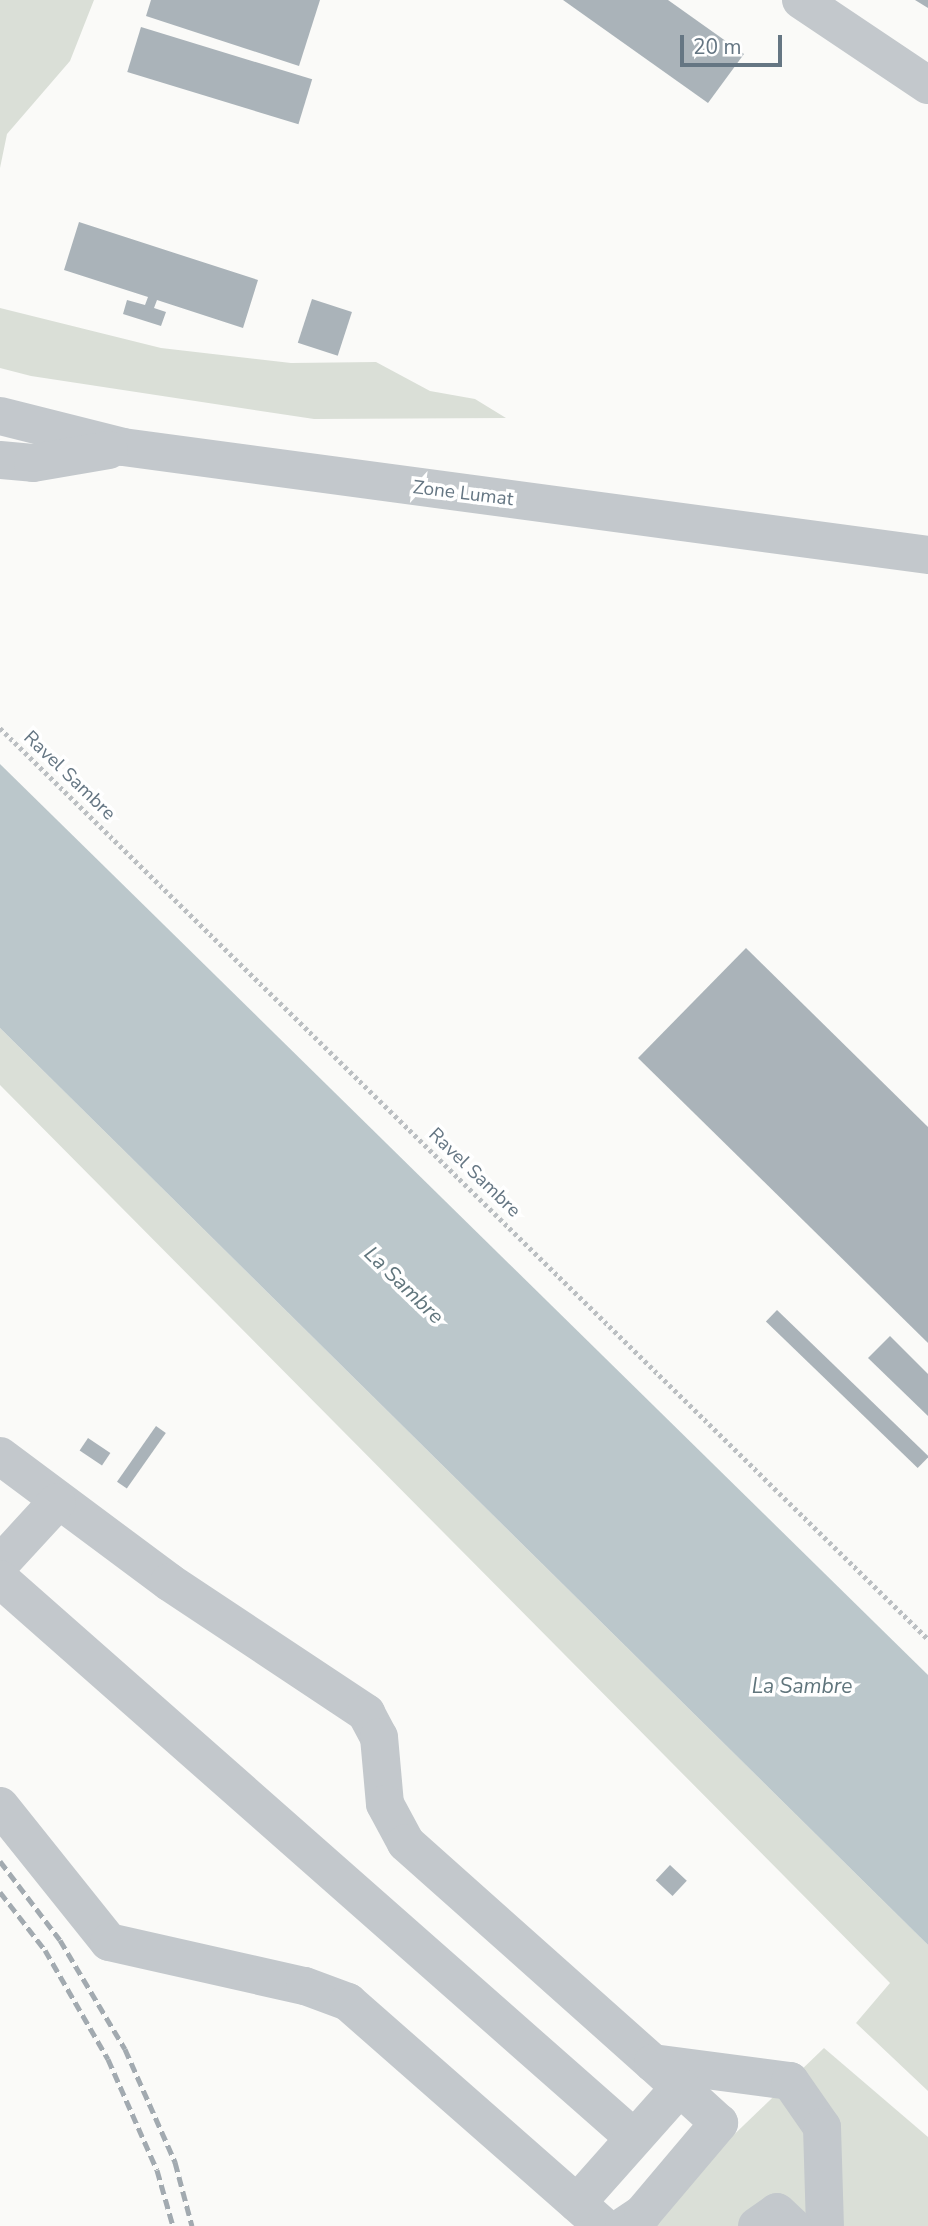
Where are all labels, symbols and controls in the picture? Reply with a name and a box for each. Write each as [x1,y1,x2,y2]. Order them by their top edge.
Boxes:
scale bar [683,21,785,65]
text: 20 m [693,33,742,61]
street label: Zone Lumat [411,477,515,511]
street label: Ravel Sambre [18,727,120,825]
street label: Ravel Sambre [423,1124,525,1222]
water label: La Sambre [359,1241,449,1329]
water label: La Sambre [752,1673,852,1699]

